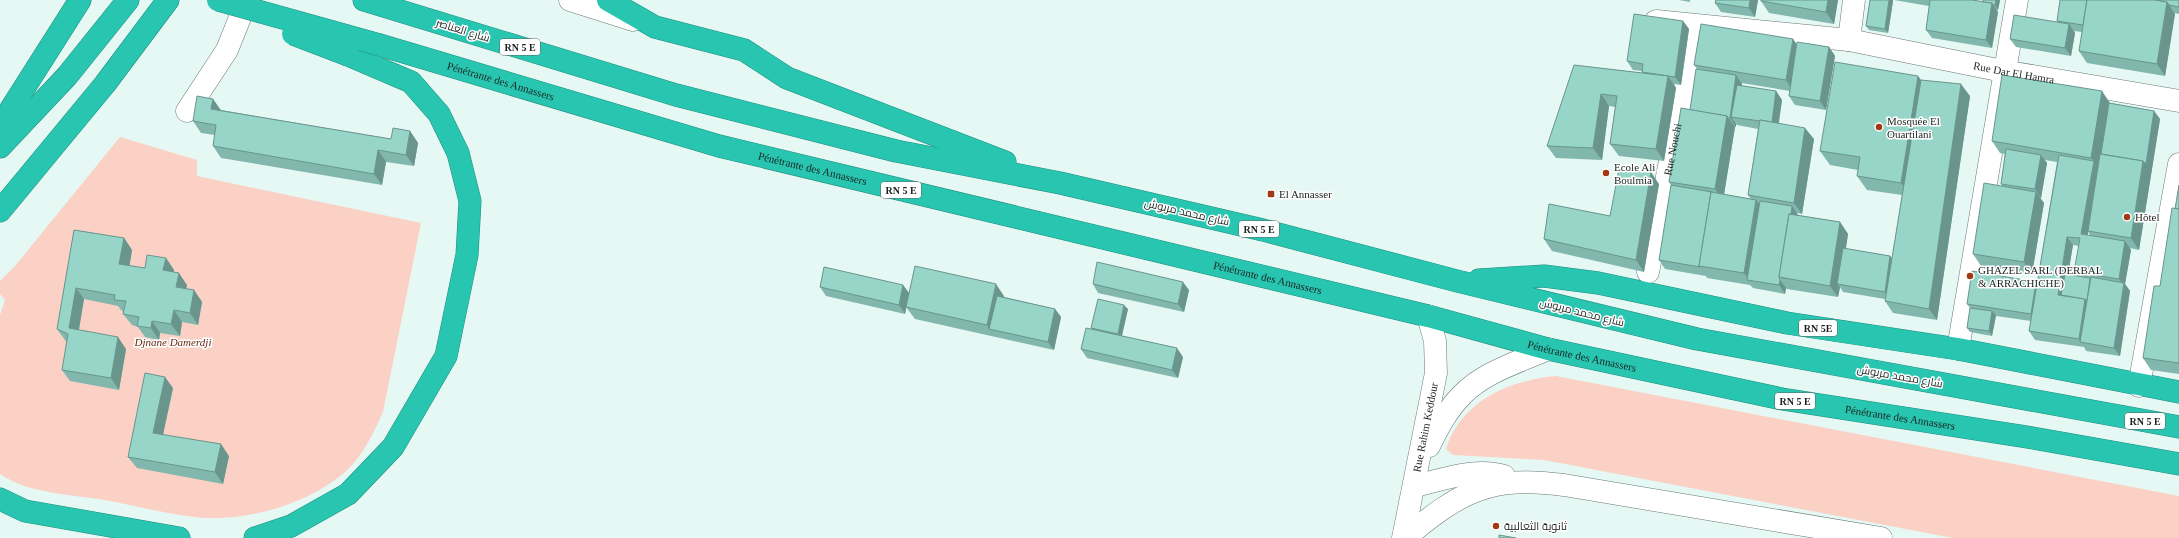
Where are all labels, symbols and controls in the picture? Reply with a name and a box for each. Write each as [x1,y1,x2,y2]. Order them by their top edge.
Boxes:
street label: شارع العناصر [433,16,491,46]
road number: RN 5 E [500,39,540,55]
street label: Pénétrante des Annassers [446,59,556,103]
street label: Rue Dar El Hamra [1972,59,2055,86]
place label: Mosquée El Ouartilani [1887,115,1940,140]
street label: Rue Nouchi [1661,122,1683,177]
marker: Mosquée El Ouartilani [1874,122,1884,132]
street label: Pénétrante des Annassers [757,150,868,187]
place label: Ecole Ali Boulmia [1614,161,1655,186]
marker: Ecole Ali Boulmia [1601,168,1611,178]
road number: RN 5 E [881,182,921,198]
place label: El Annasser [1279,188,1332,200]
marker: El Annasser [1266,189,1276,199]
street label: شارع محمد مربوش [1143,196,1231,230]
place label: Hôtel [2135,211,2159,223]
marker: Hôtel [2122,212,2132,222]
road number: RN 5 E [1239,221,1279,237]
street label: Pénétrante des Annassers [1212,259,1323,296]
place label: GHAZEL SARL (DERBAL & ARRACHICHE) [1978,264,2103,290]
marker: GHAZEL SARL (DERBAL & ARRACHICHE) [1965,271,1975,281]
street label: شارع محمد مربوش [1538,296,1626,330]
road number: RN 5E [1799,320,1837,336]
park label: Djnane Damerdji [134,336,211,348]
street label: Pénétrante des Annassers [1526,338,1638,374]
street label: شارع محمد مربوش [1856,363,1944,391]
street label: Rue Rahim Keddour [1410,381,1440,473]
road number: RN 5 E [1775,393,1815,409]
street label: Pénétrante des Annassers [1844,403,1956,432]
road number: RN 5 E [2125,413,2165,429]
place label: ثانوية الثعالبية [1504,520,1567,533]
marker: ثانوية الثعالبية [1491,521,1501,531]

